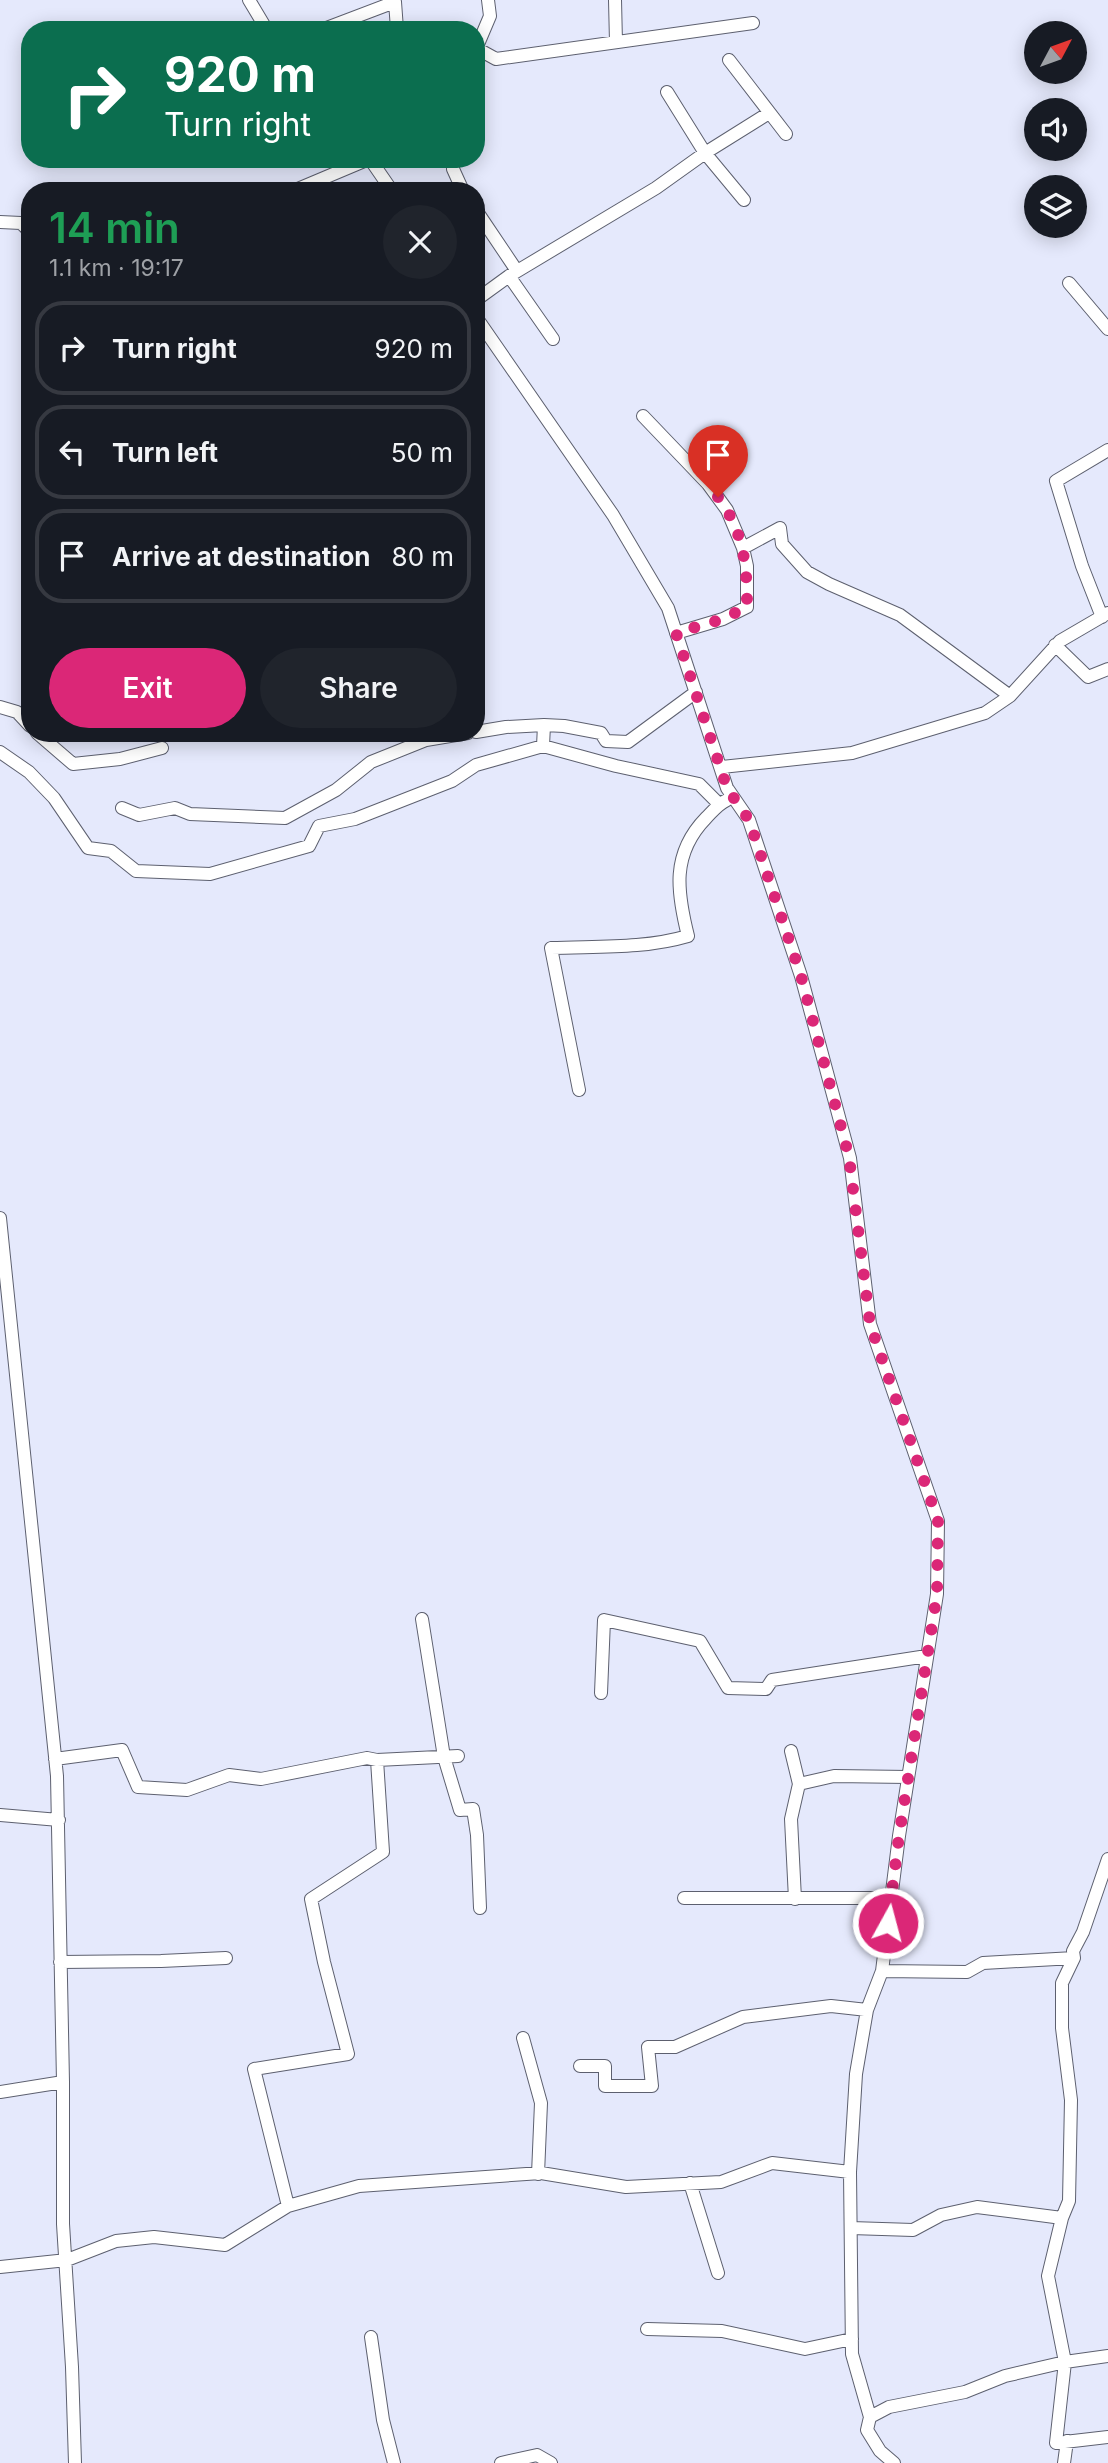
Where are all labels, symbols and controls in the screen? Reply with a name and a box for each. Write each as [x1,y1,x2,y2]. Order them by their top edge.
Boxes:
north arrow [1024,21,1087,84]
map controls [1024,21,1087,238]
text: 920 m [164,45,316,104]
icon: right [49,49,140,140]
button: sound [1024,98,1087,161]
text: Turn right [164,105,311,144]
button: layers [1024,175,1087,238]
text: 14 min [49,202,180,253]
button: close [383,205,457,279]
text: 1.1 km · 19:17 [49,254,184,282]
icon: right [53,329,91,367]
text: Turn right [112,333,237,364]
text: 920 m [375,333,453,364]
pin [688,425,748,497]
icon: left [53,433,91,471]
icon: arrive [699,436,737,474]
text: Turn left [112,437,218,468]
text: 50 m [391,437,453,468]
icon: arrive [53,537,91,575]
text: Arrive at destination [112,541,371,572]
text: 80 m [392,541,454,572]
button: Exit [49,648,246,728]
button: Share [260,648,457,728]
position arrow [851,1886,925,1960]

